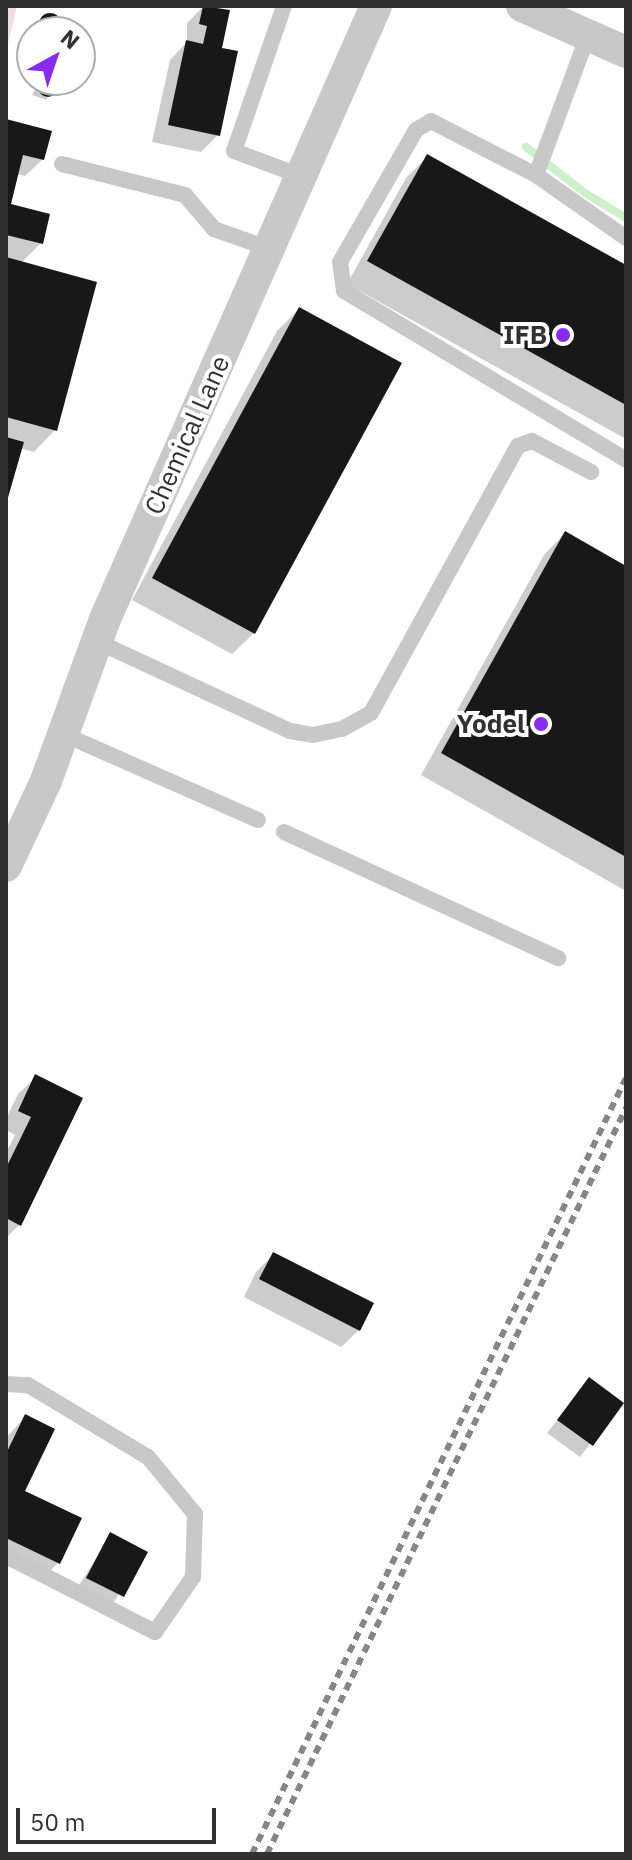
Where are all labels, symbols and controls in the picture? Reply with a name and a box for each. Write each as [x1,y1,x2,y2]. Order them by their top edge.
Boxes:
north arrow [16,16,96,96]
text: N [55,23,86,55]
place label: IFB [503,319,547,351]
marker: IFB [554,326,572,344]
street label: Chemical Lane [138,351,236,519]
place label: Yodel [457,708,525,740]
marker: Yodel [532,715,550,733]
scale bar [20,1792,220,1842]
text: 50 m [30,1806,85,1838]

